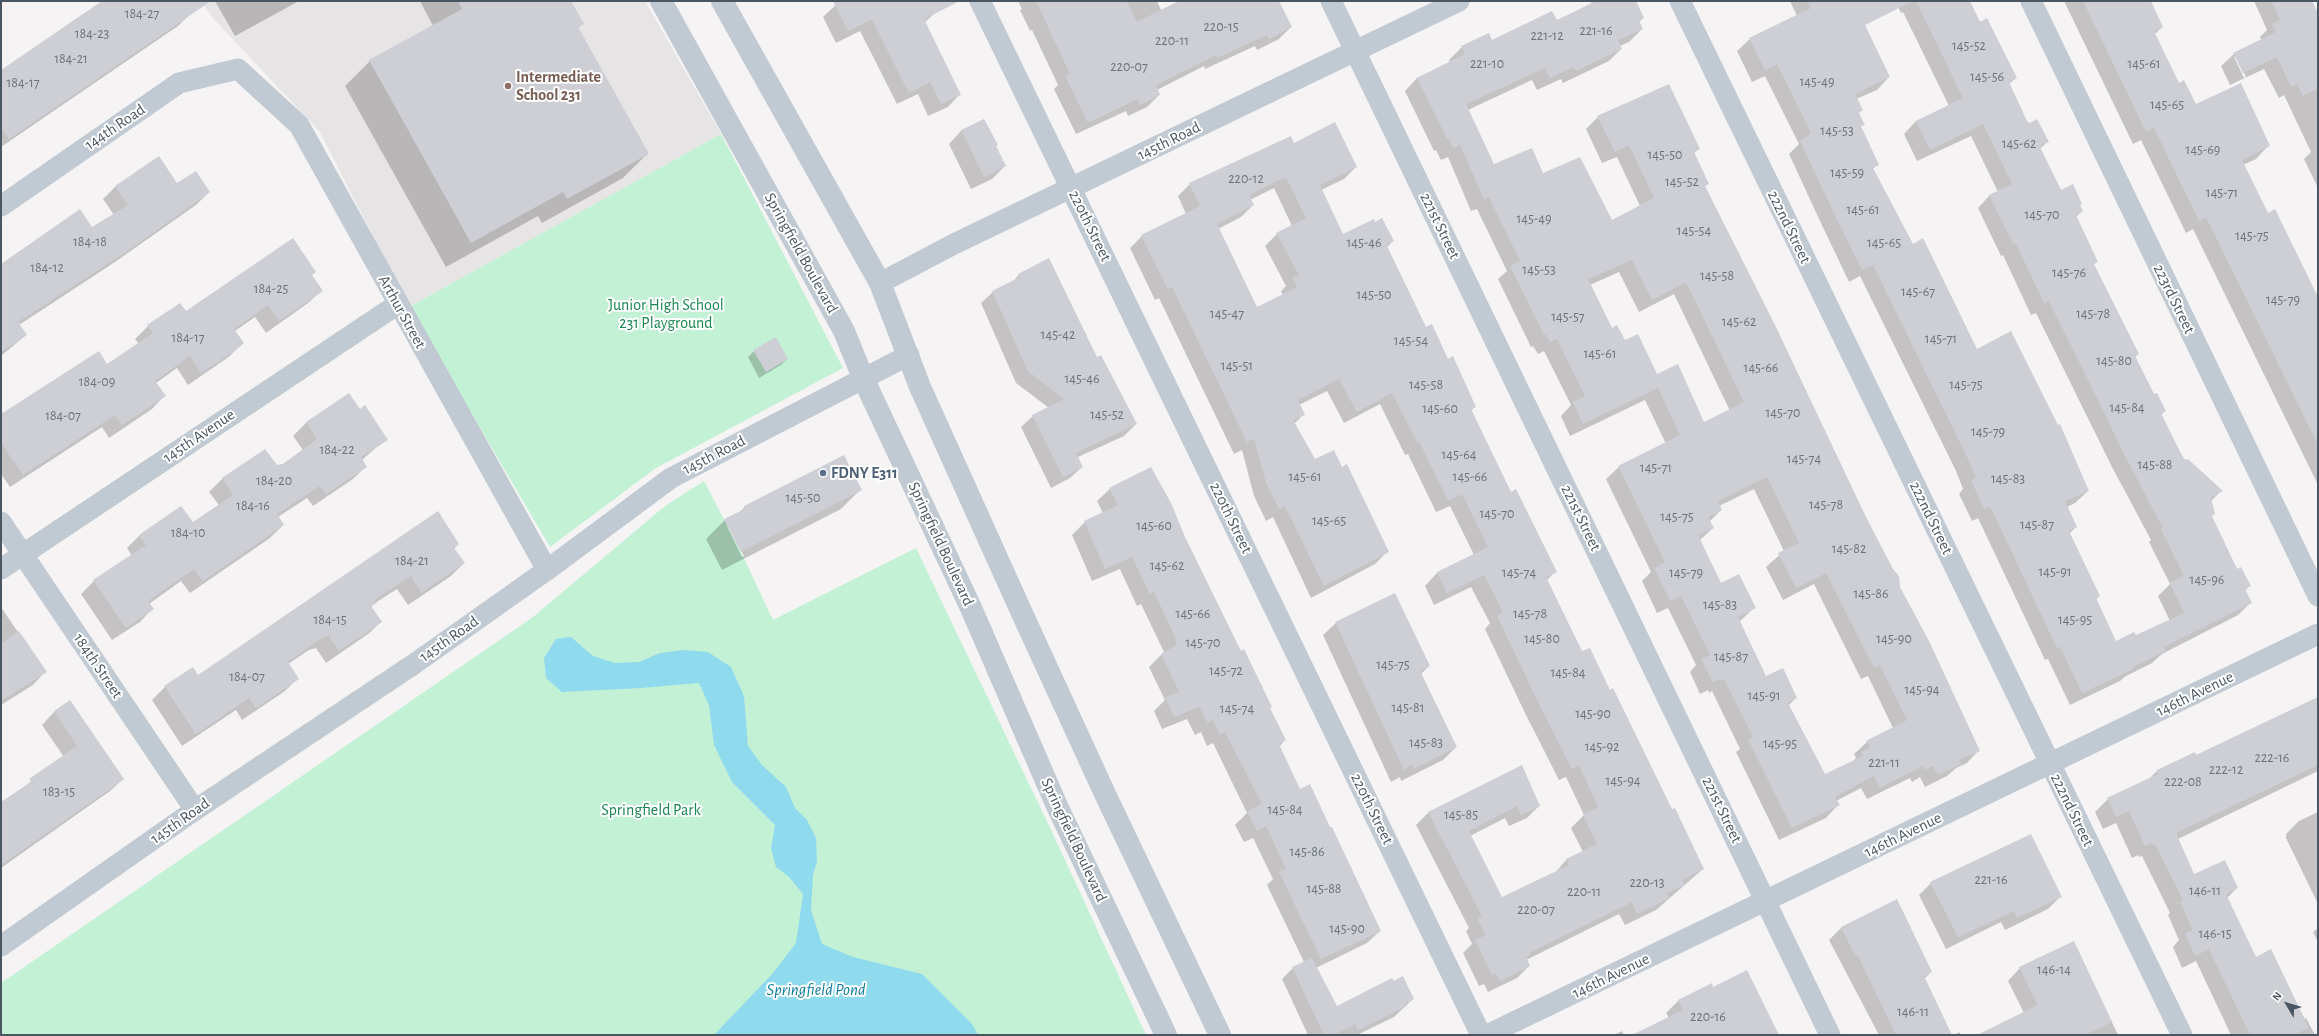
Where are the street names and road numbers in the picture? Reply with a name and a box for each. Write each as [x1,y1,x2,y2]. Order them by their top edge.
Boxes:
street label: 144th Road [81,100,149,154]
street label: 145th Road [1134,118,1204,164]
street label: 220th Street [1065,187,1115,265]
street label: 222nd Street [1763,187,1815,267]
street label: Springfield Boulevard [760,189,842,317]
street label: 221st Street [1416,190,1464,262]
street label: 223rd Street [2149,261,2199,337]
street label: Arthur Street [374,272,430,352]
street label: 145th Avenue [159,405,239,467]
street label: 145th Road [679,431,749,479]
street label: 222nd Street [1905,478,1957,558]
street label: Springfield Boulevard [904,479,978,609]
street label: 220th Street [1206,479,1256,557]
street label: 221st Street [1557,482,1605,554]
street label: 145th Road [416,612,482,666]
street label: 184th Street [69,630,127,702]
street label: 146th Avenue [2153,667,2237,721]
street label: 220th Street [1347,770,1397,848]
street label: 222nd Street [2046,770,2098,850]
street label: 221st Street [1698,774,1746,846]
street label: Springfield Boulevard [1037,775,1111,905]
street label: 145th Road [147,794,213,848]
street label: 146th Avenue [1861,808,1945,862]
street label: 146th Avenue [1569,949,1653,1003]

